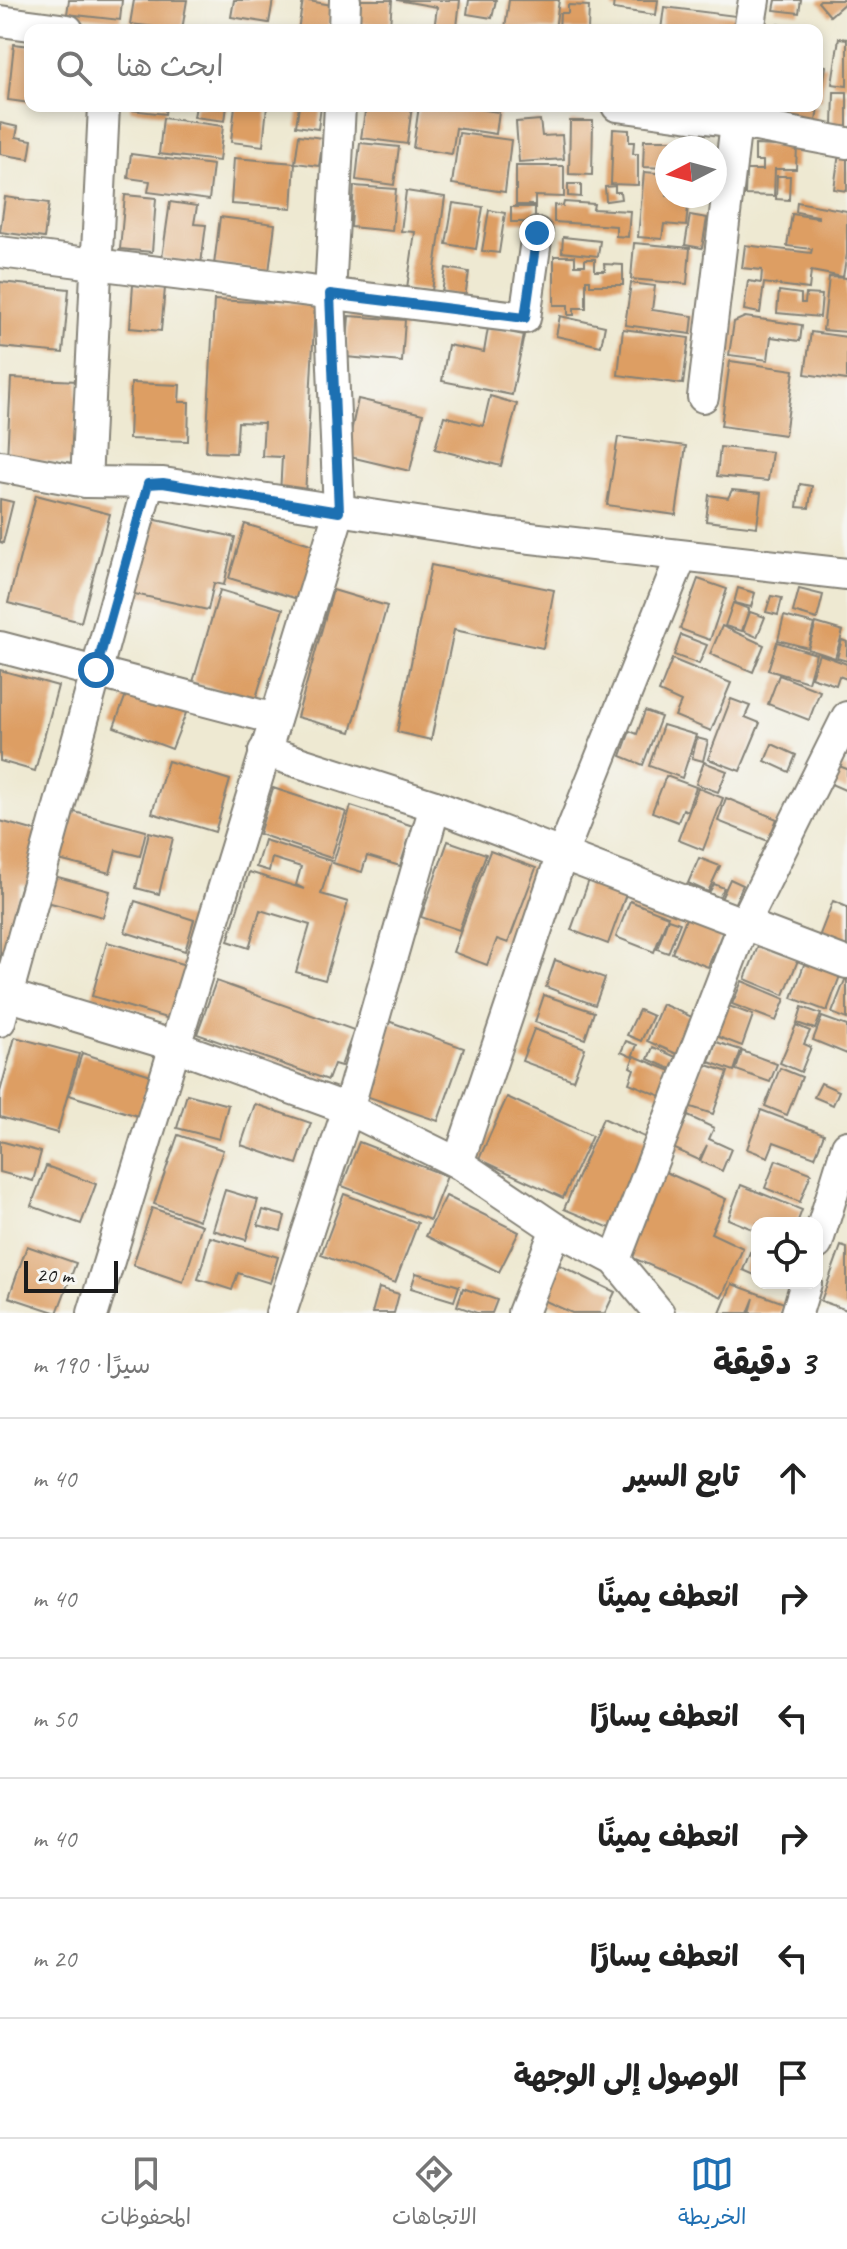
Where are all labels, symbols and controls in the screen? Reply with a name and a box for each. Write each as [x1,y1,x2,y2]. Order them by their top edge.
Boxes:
search box [24,24,823,112]
icon: search [52,46,96,90]
text: ابحث هنا [116,47,224,85]
north arrow [655,136,727,208]
route end [519,215,555,251]
route start [78,652,114,688]
map controls [751,1217,823,1289]
button: locate [751,1217,823,1289]
scale bar [24,1257,118,1293]
text: 20 m [36,1261,73,1289]
text: 3 دقيقة [713,1341,815,1384]
text: سيرًا · 190 m [32,1348,151,1381]
icon: ahead [771,1456,815,1500]
text: تابع السير [625,1457,739,1495]
text: 40 m [32,1462,76,1495]
icon: right [771,1576,815,1620]
text: انعطف يمينًا [598,1577,739,1615]
text: 40 m [32,1582,76,1615]
icon: left [771,1696,815,1740]
text: انعطف يسارًا [590,1697,739,1735]
text: 50 m [32,1702,76,1735]
icon: right [771,1816,815,1860]
text: انعطف يمينًا [598,1817,739,1855]
text: 40 m [32,1822,76,1855]
icon: left [771,1936,815,1980]
text: انعطف يسارًا [590,1937,739,1975]
text: 20 m [32,1942,76,1975]
icon: arrive [771,2056,815,2100]
text: الوصول إلى الوجهة [514,2057,739,2095]
tab: المحفوظات [100,2152,191,2236]
tab: الاتجاهات [392,2152,477,2236]
tab: الخريطة [678,2152,747,2236]

